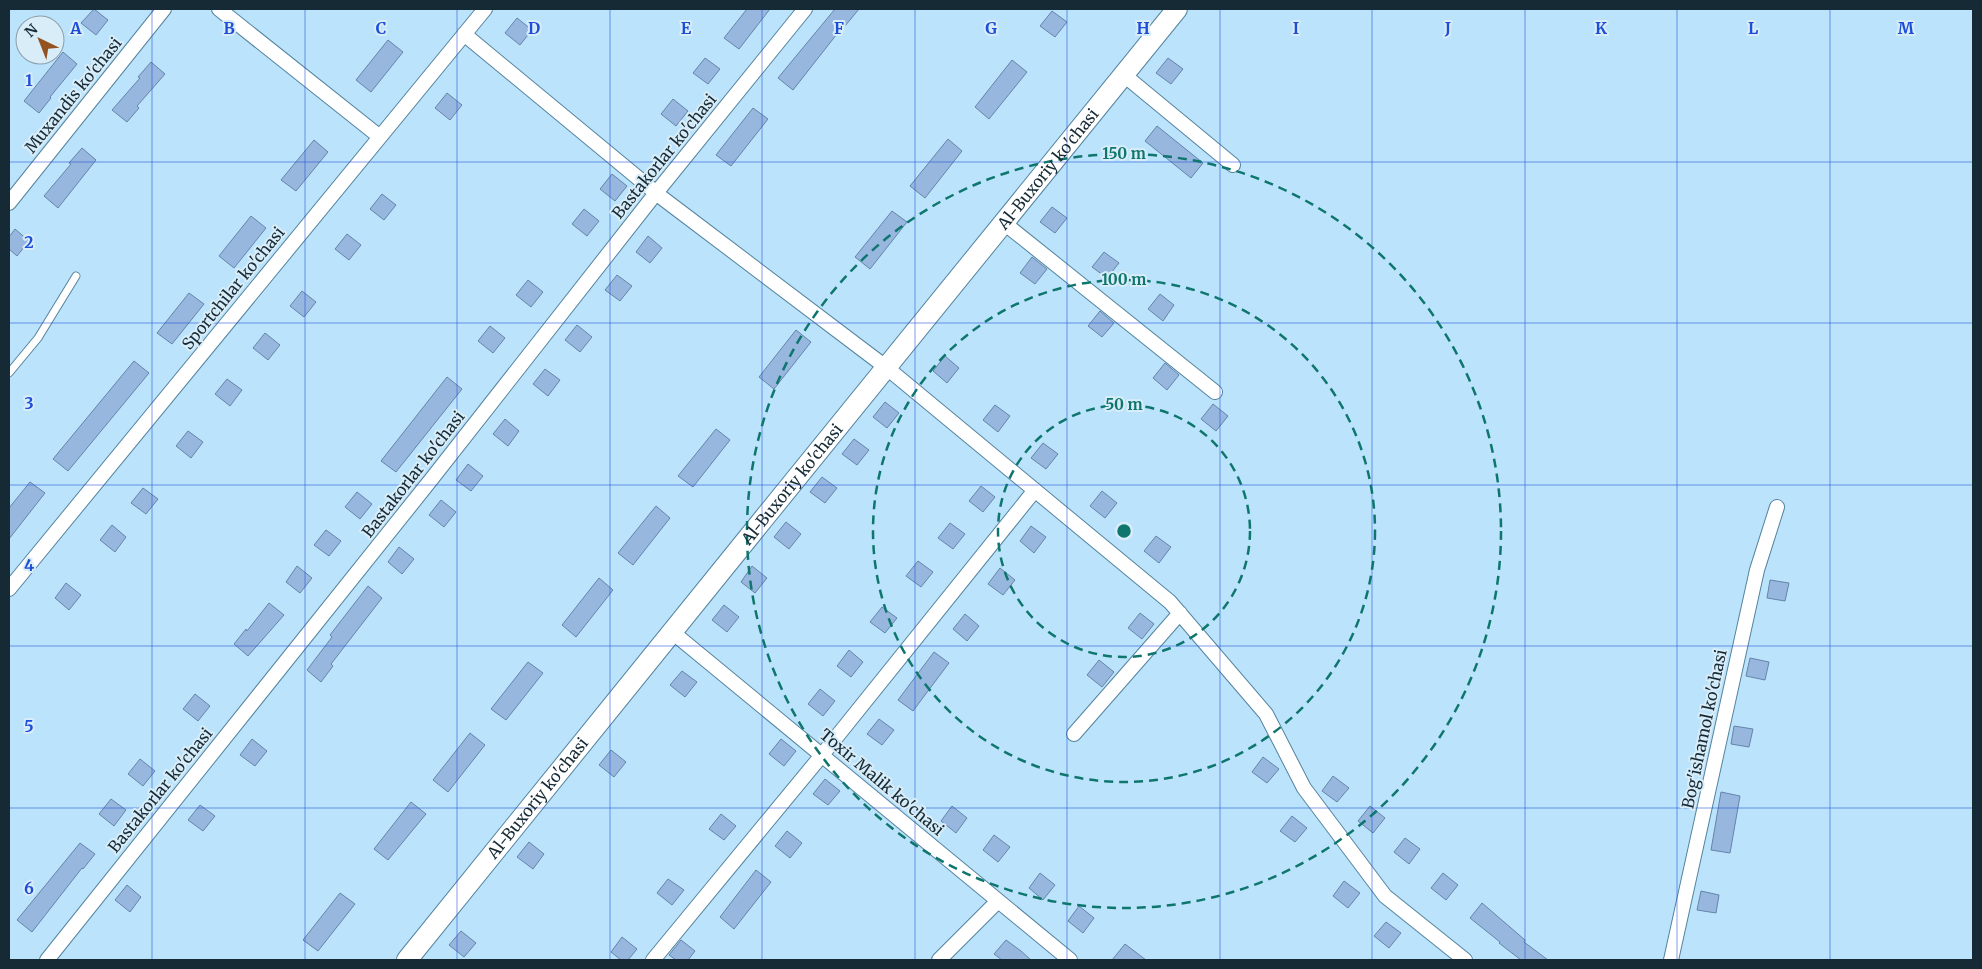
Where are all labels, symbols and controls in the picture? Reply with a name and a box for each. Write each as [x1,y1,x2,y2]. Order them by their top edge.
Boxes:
north arrow [15,15,65,65]
text: A [69,18,82,38]
text: B [223,18,235,38]
text: C [376,18,386,38]
text: D [528,18,540,38]
text: E [681,18,692,38]
text: F [834,18,844,38]
text: G [985,18,997,38]
text: H [1136,18,1150,38]
text: I [1293,18,1299,38]
text: J [1444,18,1451,38]
text: K [1595,18,1607,38]
text: L [1748,18,1758,38]
text: M [1898,18,1915,38]
text: N [21,20,41,41]
street label: Muxandis ko'chasi [20,33,126,157]
text: 1 [25,70,33,90]
street label: Bastakorlar ko'chasi [608,90,720,222]
street label: Al-Buxoriy ko'chasi [992,104,1103,234]
text: 150 m [1102,144,1146,163]
street label: Sportchilar ko'chasi [177,223,289,353]
text: 2 [24,232,34,252]
text: 100 m [1102,270,1146,289]
text: 3 [24,393,34,413]
text: 50 m [1105,395,1143,414]
street label: Bastakorlar ko'chasi [357,407,469,541]
street label: Al-Buxoriy ko'chasi [736,420,847,549]
centre of rings [1115,522,1133,540]
text: 4 [24,555,34,575]
street label: Bog'ishamol ko'chasi [1677,648,1731,810]
text: 5 [24,716,34,736]
street label: Bastakorlar ko'chasi [104,724,216,856]
street label: Toxir Malik ko'chasi [816,724,948,840]
street label: Al-Buxoriy ko'chasi [482,733,592,863]
text: 6 [24,878,34,898]

